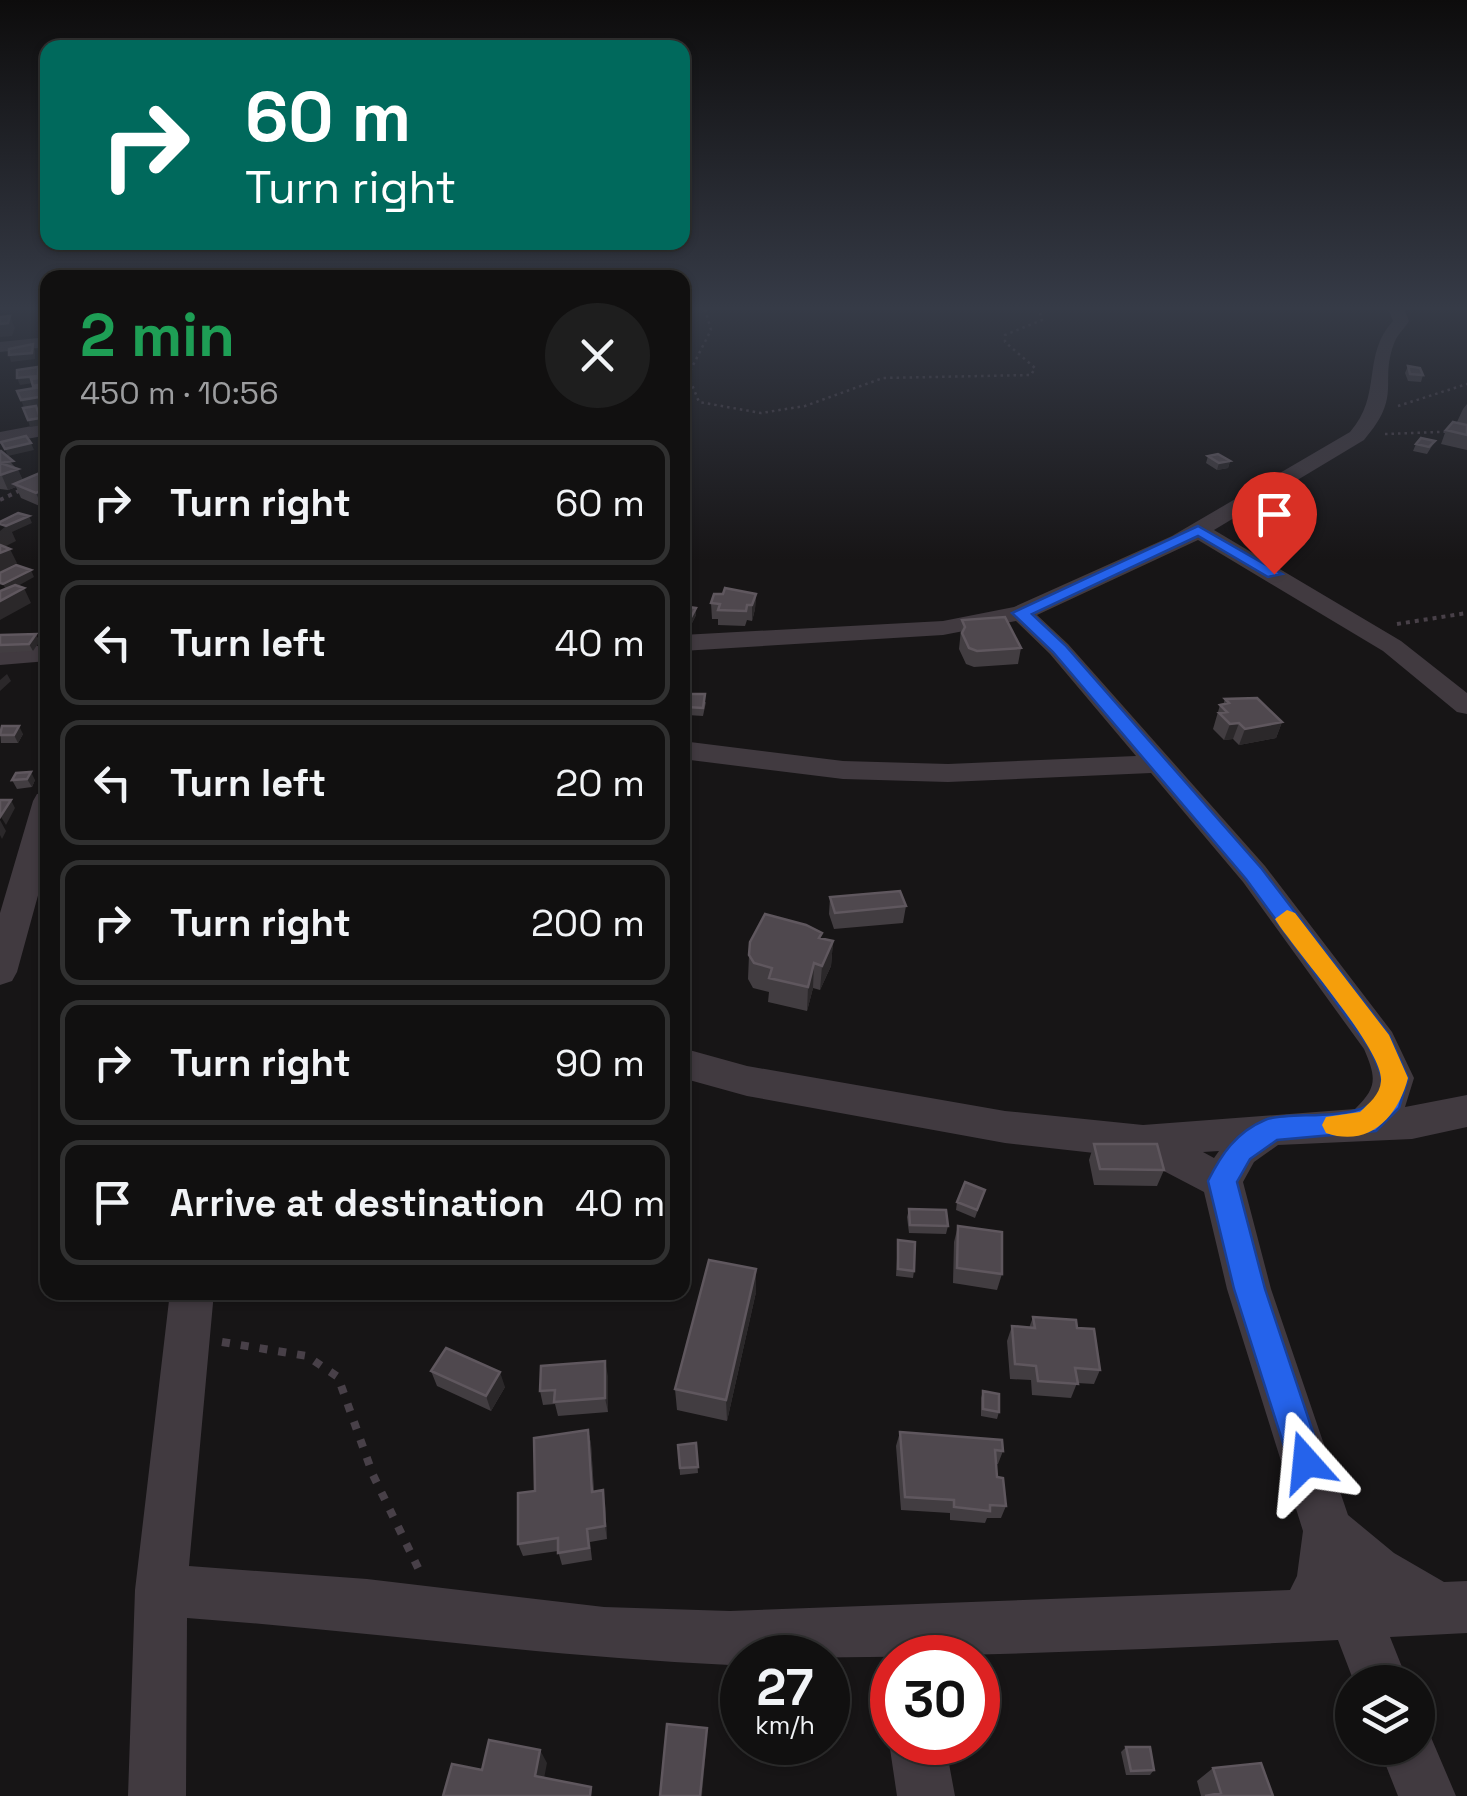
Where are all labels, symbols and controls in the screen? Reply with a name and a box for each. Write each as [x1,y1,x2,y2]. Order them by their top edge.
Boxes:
text: 60 m [245,72,411,161]
icon: right [80,80,210,210]
text: Turn right [245,159,456,216]
text: 2 min [80,297,235,374]
button: close [545,303,650,408]
text: 450 m · 10:56 [80,373,279,413]
pin [1232,472,1317,575]
icon: right [85,475,140,530]
text: Turn right [170,479,351,527]
text: 60 m [555,479,645,527]
icon: arrive [1247,487,1302,542]
icon: left [85,615,140,670]
text: Turn left [170,619,326,667]
text: 40 m [554,619,645,667]
icon: left [85,755,140,810]
text: Turn left [170,759,326,807]
text: 20 m [555,759,645,807]
icon: right [85,895,140,950]
text: Turn right [170,899,351,947]
text: 200 m [531,899,645,947]
icon: right [85,1035,140,1090]
text: Turn right [170,1039,351,1087]
text: 90 m [555,1039,645,1087]
icon: arrive [85,1175,140,1230]
text: Arrive at destination [170,1179,545,1227]
text: 40 m [575,1179,666,1227]
position arrow [1254,1410,1358,1514]
speed limit sign: 30 [870,1635,1000,1765]
text: 27 [757,1656,813,1720]
map controls [1335,1665,1435,1765]
button: layers [1335,1665,1435,1765]
text: km/h [755,1709,815,1741]

